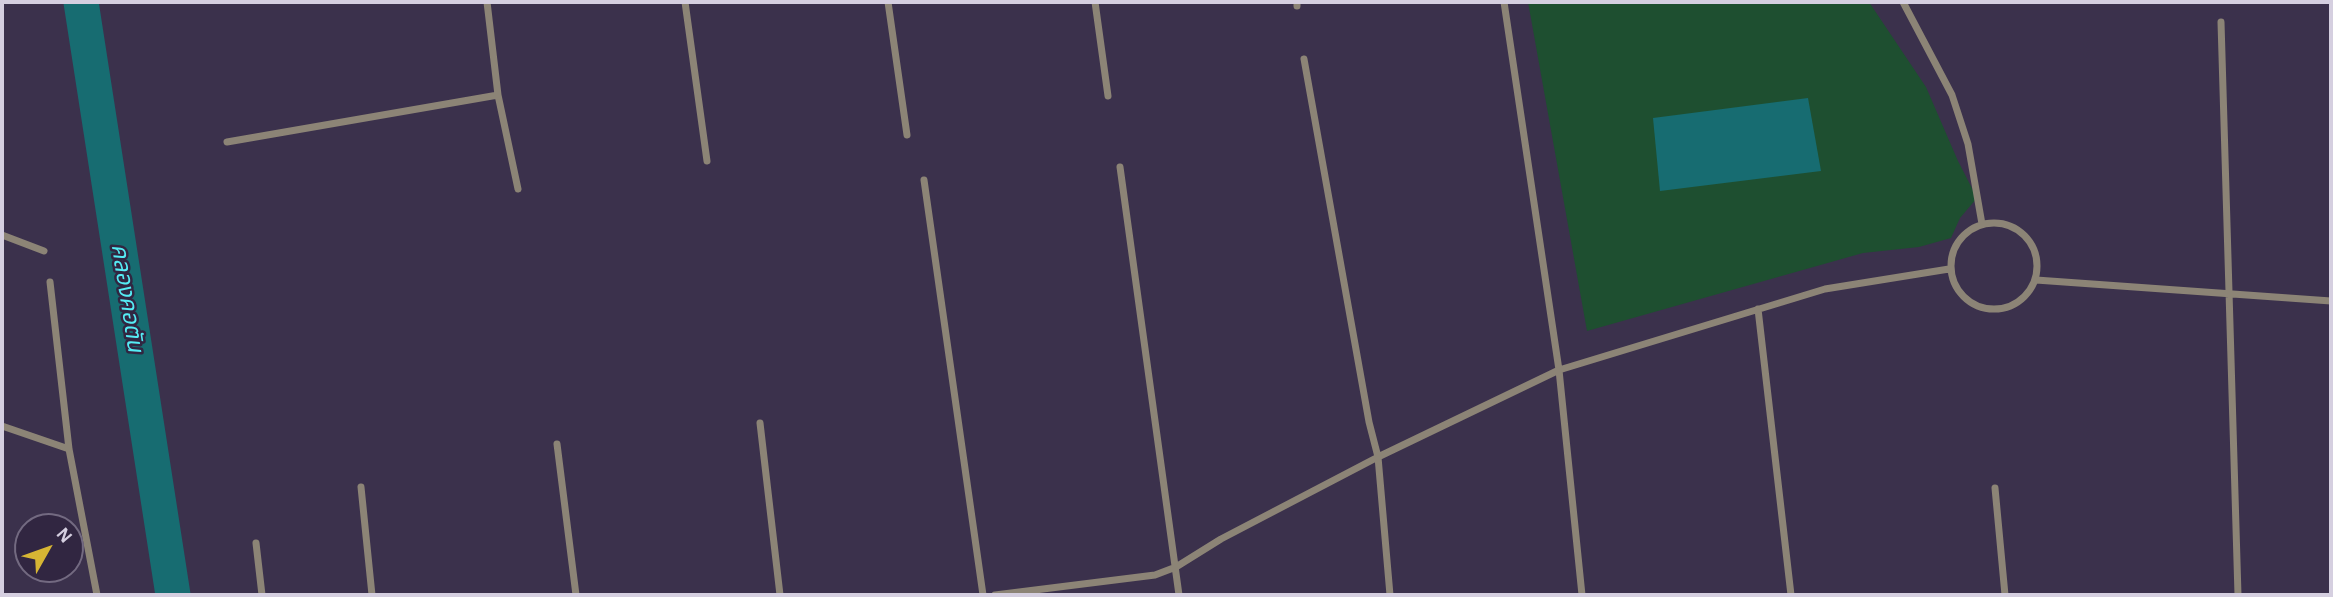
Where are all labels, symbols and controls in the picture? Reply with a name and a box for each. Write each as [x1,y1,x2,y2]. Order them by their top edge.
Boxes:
water label: คลองคอตัน [105,242,149,354]
north arrow [14,513,84,583]
text: N [52,524,75,547]

